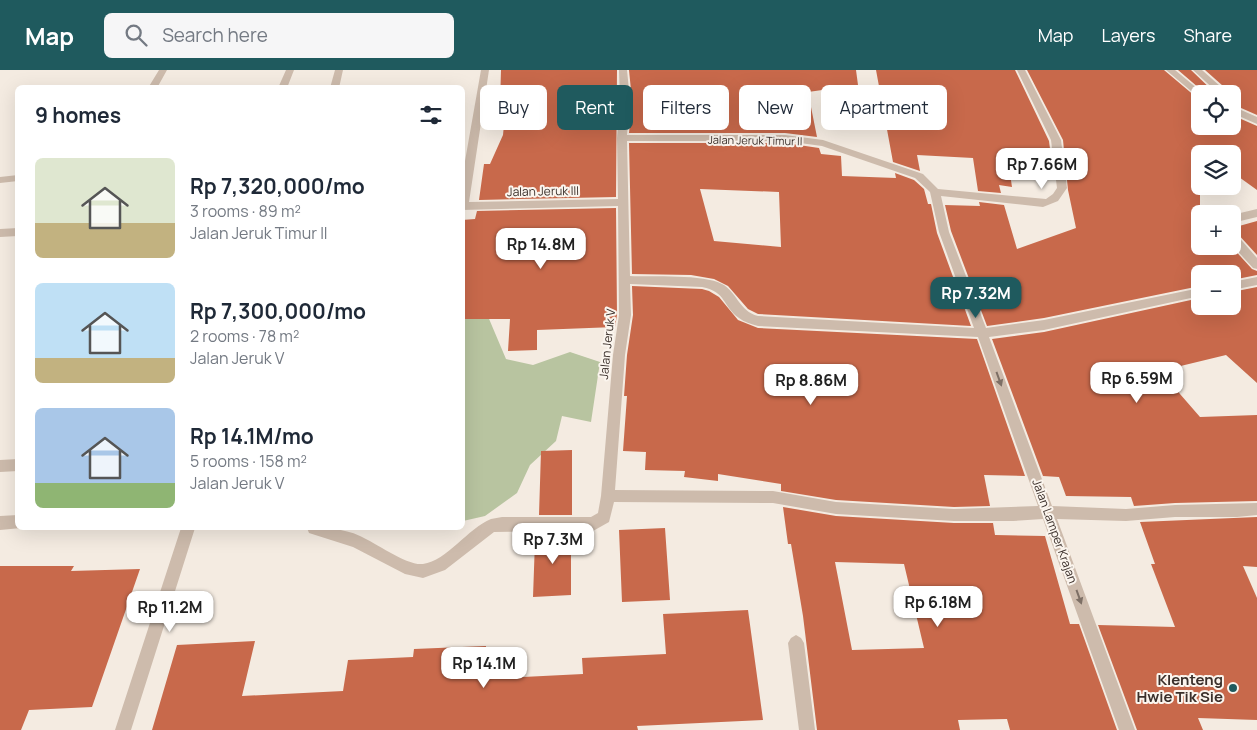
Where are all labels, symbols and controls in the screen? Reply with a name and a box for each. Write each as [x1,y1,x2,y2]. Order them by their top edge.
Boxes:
search box [104,13,454,58]
text: Map [25,19,74,52]
icon: search [122,21,150,49]
text: Search here [162,22,268,48]
text: Map [1038,23,1073,47]
text: Layers [1101,23,1155,47]
text: Share [1183,23,1232,47]
chip: Buy [480,85,547,130]
chip: Rent [557,85,633,130]
chip: Filters [643,85,729,130]
chip: New [739,85,811,130]
chip: Apartment [821,85,947,130]
map controls [1191,85,1241,315]
button: locate [1191,85,1241,135]
text: 9 homes [35,101,121,129]
icon: filters [417,101,445,129]
street label: Jalan Jeruk Timur II [708,132,802,148]
button: layers [1191,145,1241,195]
pin: Rp 7.66M [990,148,1094,190]
text: Rp 7.66M [1007,153,1077,175]
text: Rp 7,320,000/mo [190,172,365,200]
icon: home [75,178,135,238]
street label: Jalan Jeruk III [507,182,579,200]
text: 3 rooms · 89 m² [190,200,301,222]
button: + [1191,205,1241,255]
text: Jalan Jeruk Timur II [190,222,328,244]
pin: Rp 14.8M [489,228,593,270]
text: Rp 14.8M [507,233,575,255]
button: − [1191,265,1241,315]
pin: Rp 7.32M [924,276,1028,319]
text: Rp 7.32M [941,282,1011,304]
text: Rp 7,300,000/mo [190,297,366,325]
icon: home [75,303,135,363]
street label: Jalan Jeruk V [595,307,619,380]
text: 2 rooms · 78 m² [190,325,299,347]
text: Jalan Jeruk V [190,347,284,369]
pin: Rp 6.59M [1085,362,1189,404]
pin: Rp 8.86M [759,364,863,406]
text: Rp 6.59M [1101,367,1173,389]
text: Rp 8.86M [775,369,847,391]
one-way arrow [996,371,1003,386]
text: Rp 14.1M/mo [190,422,314,450]
icon: home [75,428,135,488]
text: 5 rooms · 158 m² [190,450,307,472]
text: Jalan Jeruk V [190,472,284,494]
street label: Jalan Lamper Krajan [1028,477,1082,585]
pin: Rp 7.3M [507,522,599,565]
text: Rp 7.3M [523,528,583,550]
pin: Rp 6.18M [886,586,990,628]
pin: Rp 11.2M [118,590,222,633]
one-way arrow [1075,590,1083,605]
text: Rp 6.18M [905,591,971,613]
text: Rp 11.2M [137,596,203,618]
pin: Rp 14.1M [432,646,536,689]
text: Rp 14.1M [452,652,516,674]
place label: Klenteng Hwie Tik Sie [1136,669,1223,707]
marker: Klenteng Hwie Tik Sie [1227,682,1239,694]

